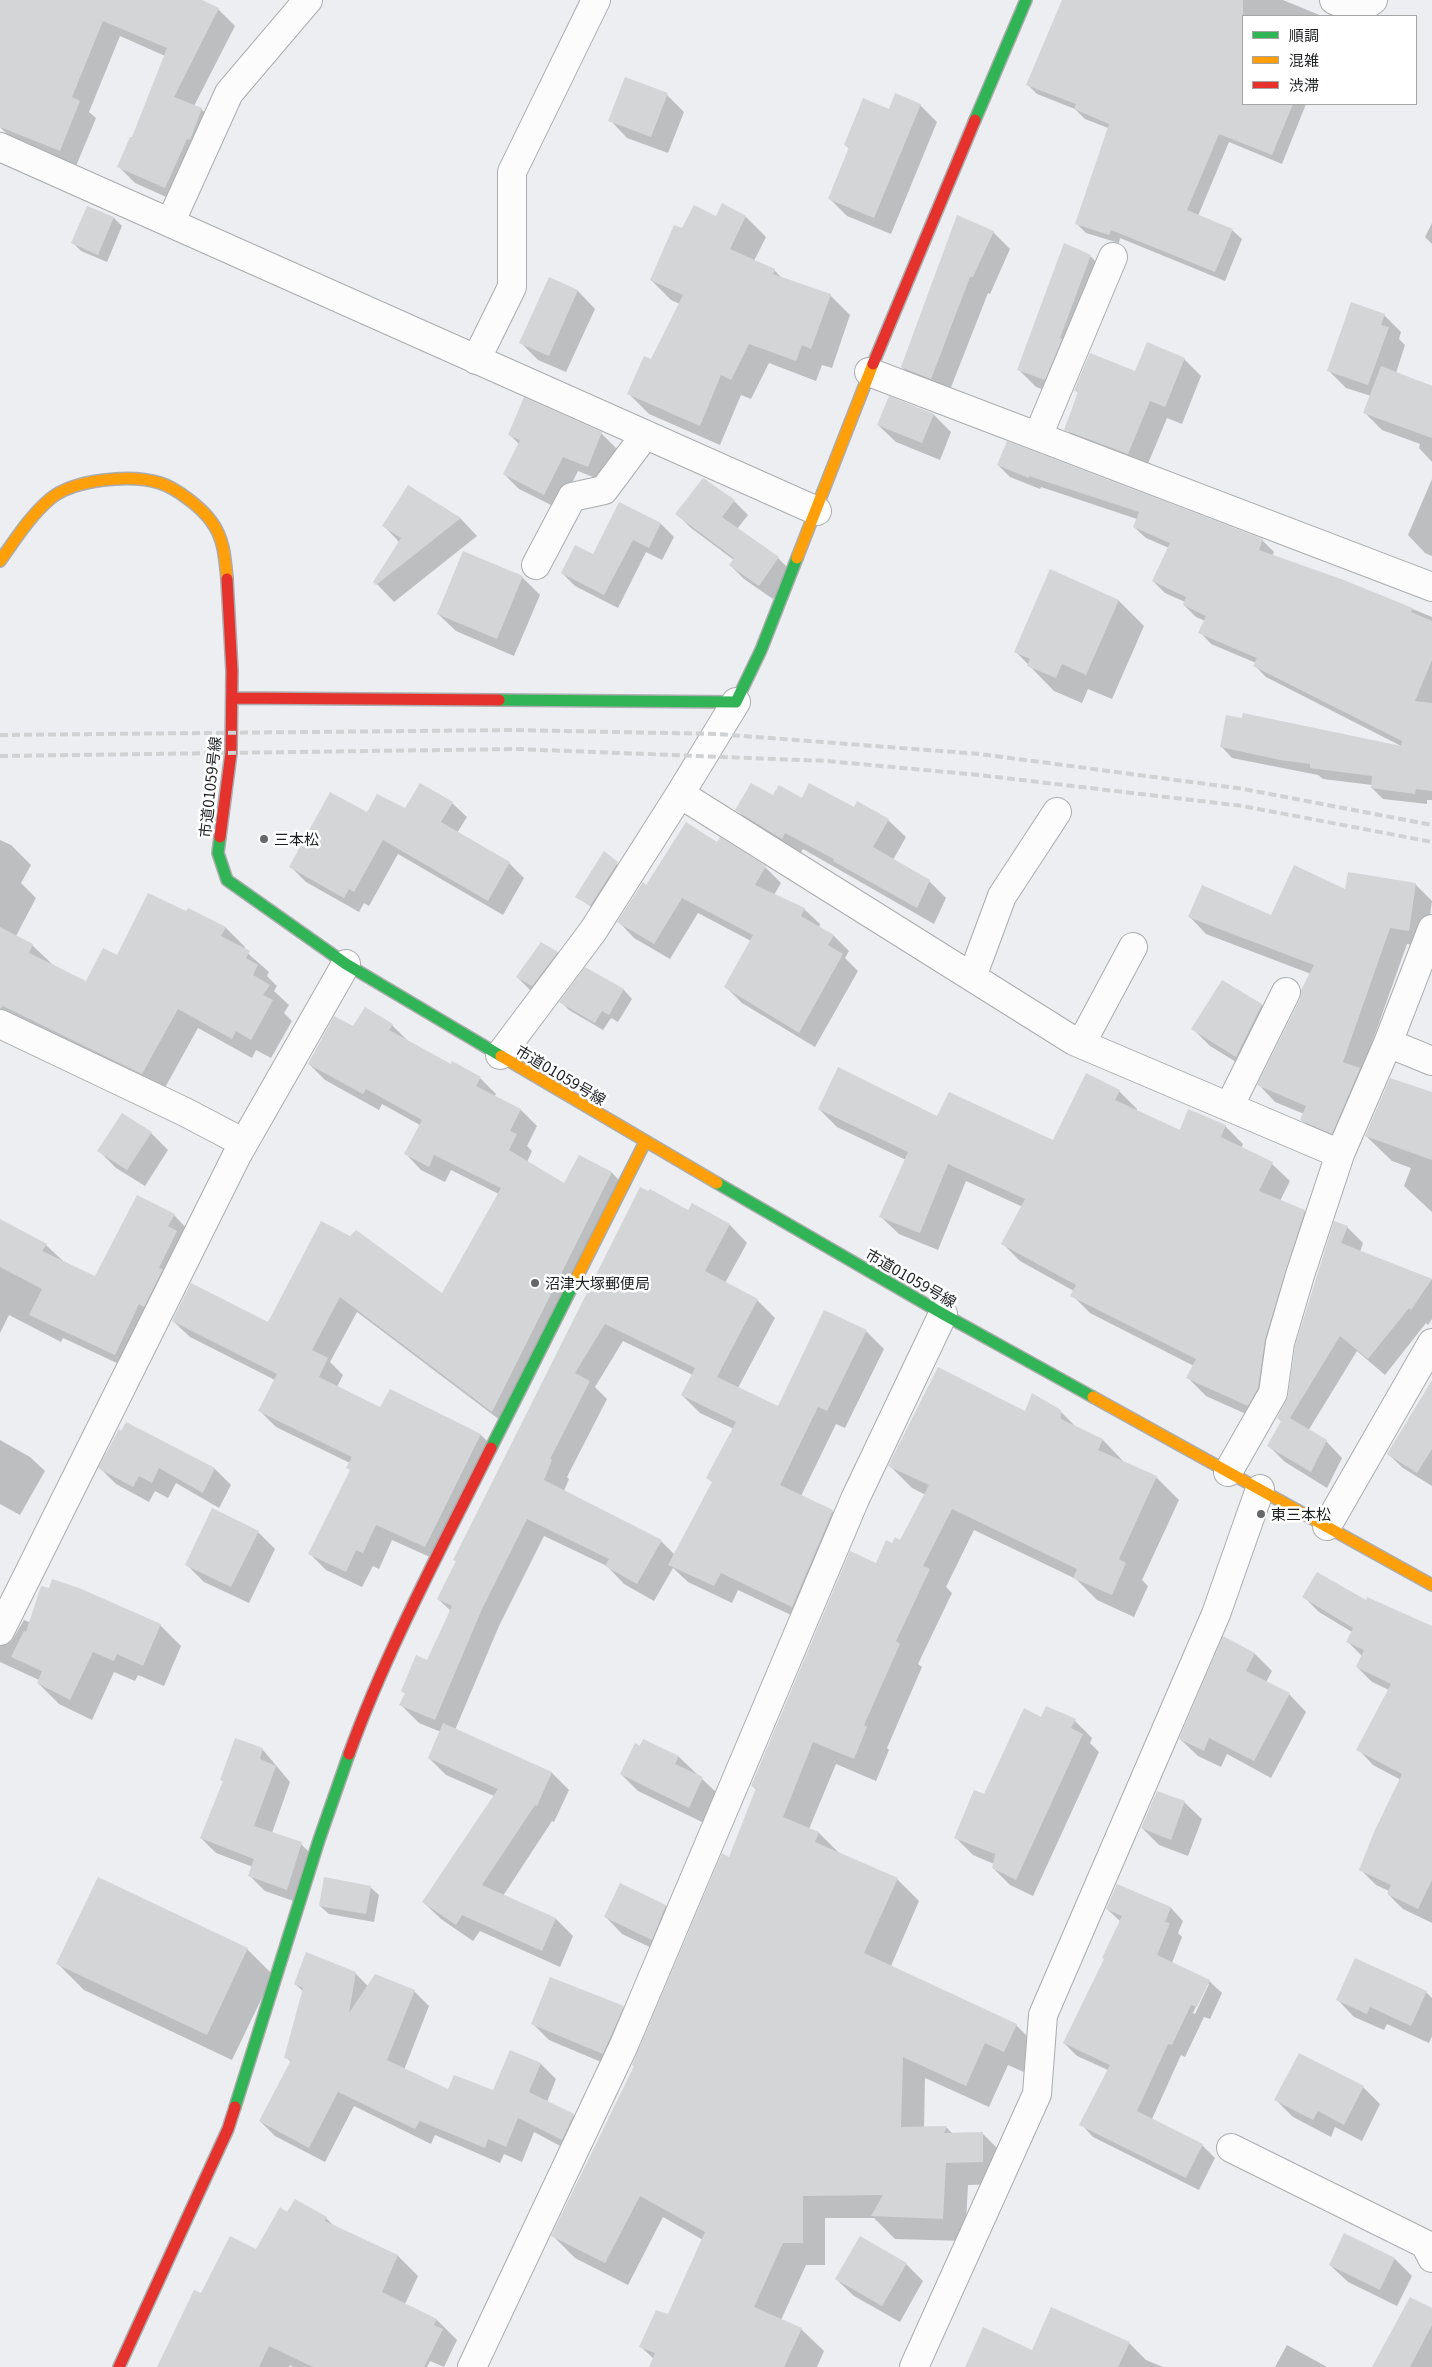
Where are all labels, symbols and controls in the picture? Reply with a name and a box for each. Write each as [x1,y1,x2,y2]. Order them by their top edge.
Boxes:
legend [1242,15,1417,105]
text: 順調 [1289,24,1319,45]
text: 混雑 [1289,49,1319,70]
text: 渋滞 [1289,74,1319,95]
street label: 市道01059号線 [196,736,224,838]
place label: 三本松 [274,830,319,848]
marker: 三本松 [258,833,270,845]
street label: 市道01059号線 [513,1041,609,1109]
street label: 市道01059号線 [862,1245,960,1311]
place label: 沼津大塚郵便局 [545,1274,650,1292]
marker: 沼津大塚郵便局 [529,1277,541,1289]
place label: 東三本松 [1271,1505,1331,1523]
marker: 東三本松 [1255,1508,1267,1520]

